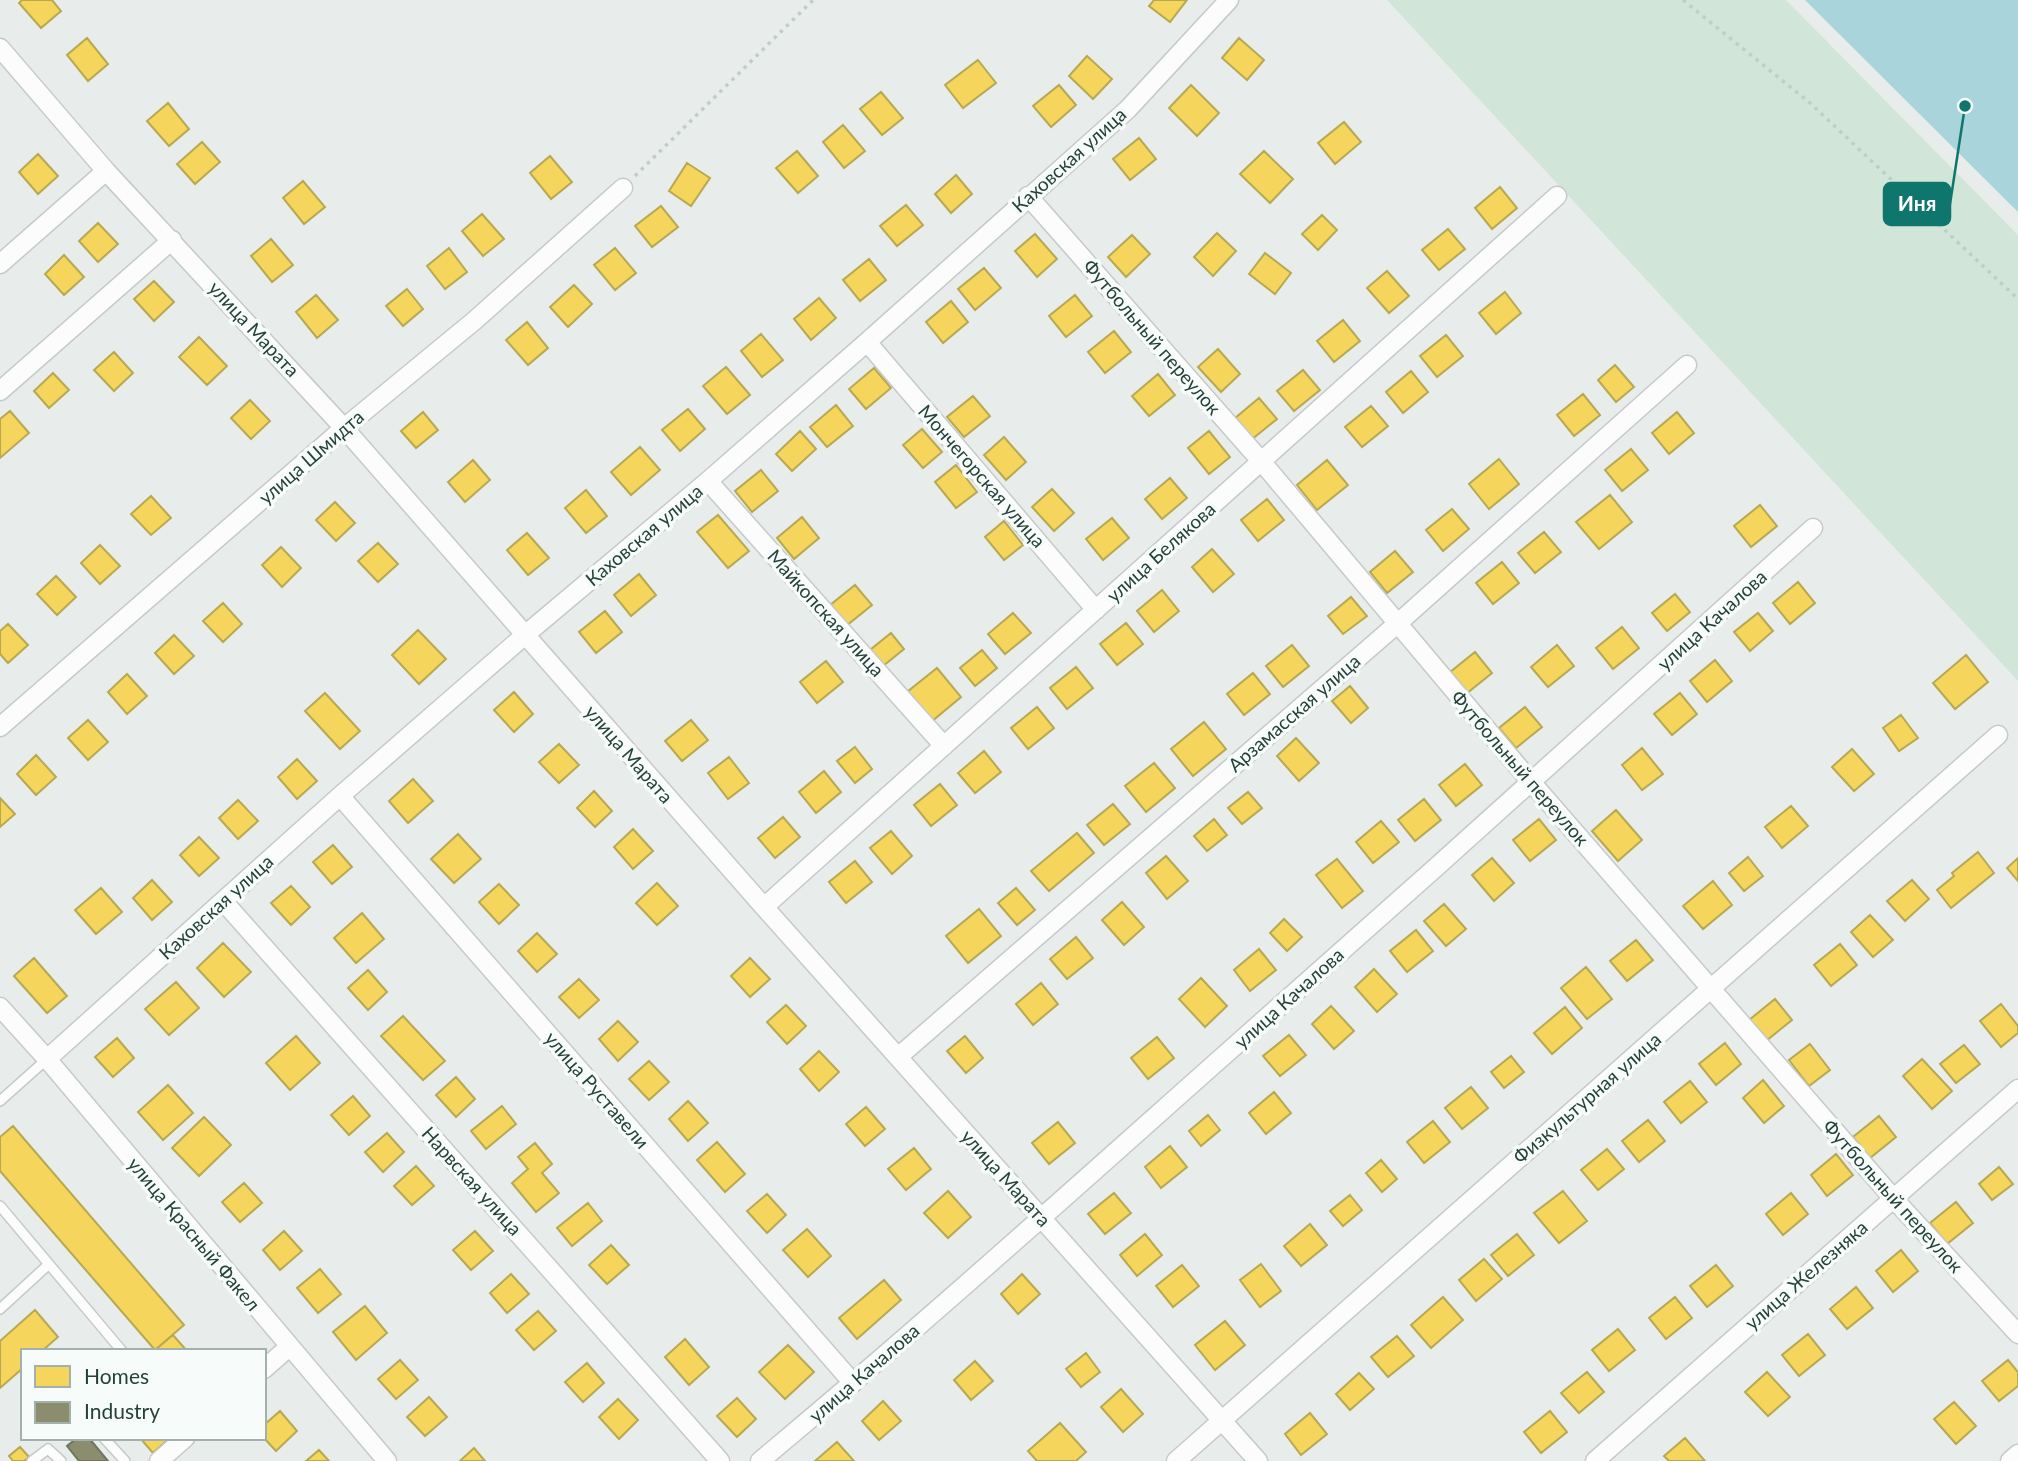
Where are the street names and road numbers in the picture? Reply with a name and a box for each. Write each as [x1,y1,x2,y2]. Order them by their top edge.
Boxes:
street label: Каховская улица [1007,102,1131,217]
street label: Футбольный переулок [1079,254,1226,419]
street label: улица Марата [204,276,305,381]
street label: Мончегорская улица [914,399,1051,552]
street label: улица Шмидта [253,405,368,509]
street label: Каховская улица [580,479,707,590]
street label: улица Белякова [1102,497,1220,606]
street label: Майкопская улица [763,544,890,681]
street label: улица Качалова [1652,565,1771,675]
street label: Арзамасская улица [1223,649,1364,776]
street label: Футбольный переулок [1447,685,1594,850]
street label: улица Марата [581,700,678,807]
street label: Каховская улица [154,849,278,964]
street label: улица Качалова [1229,943,1348,1053]
street label: улица Руставели [540,1027,654,1153]
street label: Физкультурная улица [1508,1027,1665,1168]
street label: Футбольный переулок [1819,1114,1968,1277]
street label: Нарвская улица [418,1122,527,1240]
street label: улица Марата [957,1124,1056,1231]
street label: улица Красный Факел [123,1152,265,1315]
street label: улица Железняка [1740,1215,1872,1334]
street label: улица Качалова [804,1318,924,1427]

